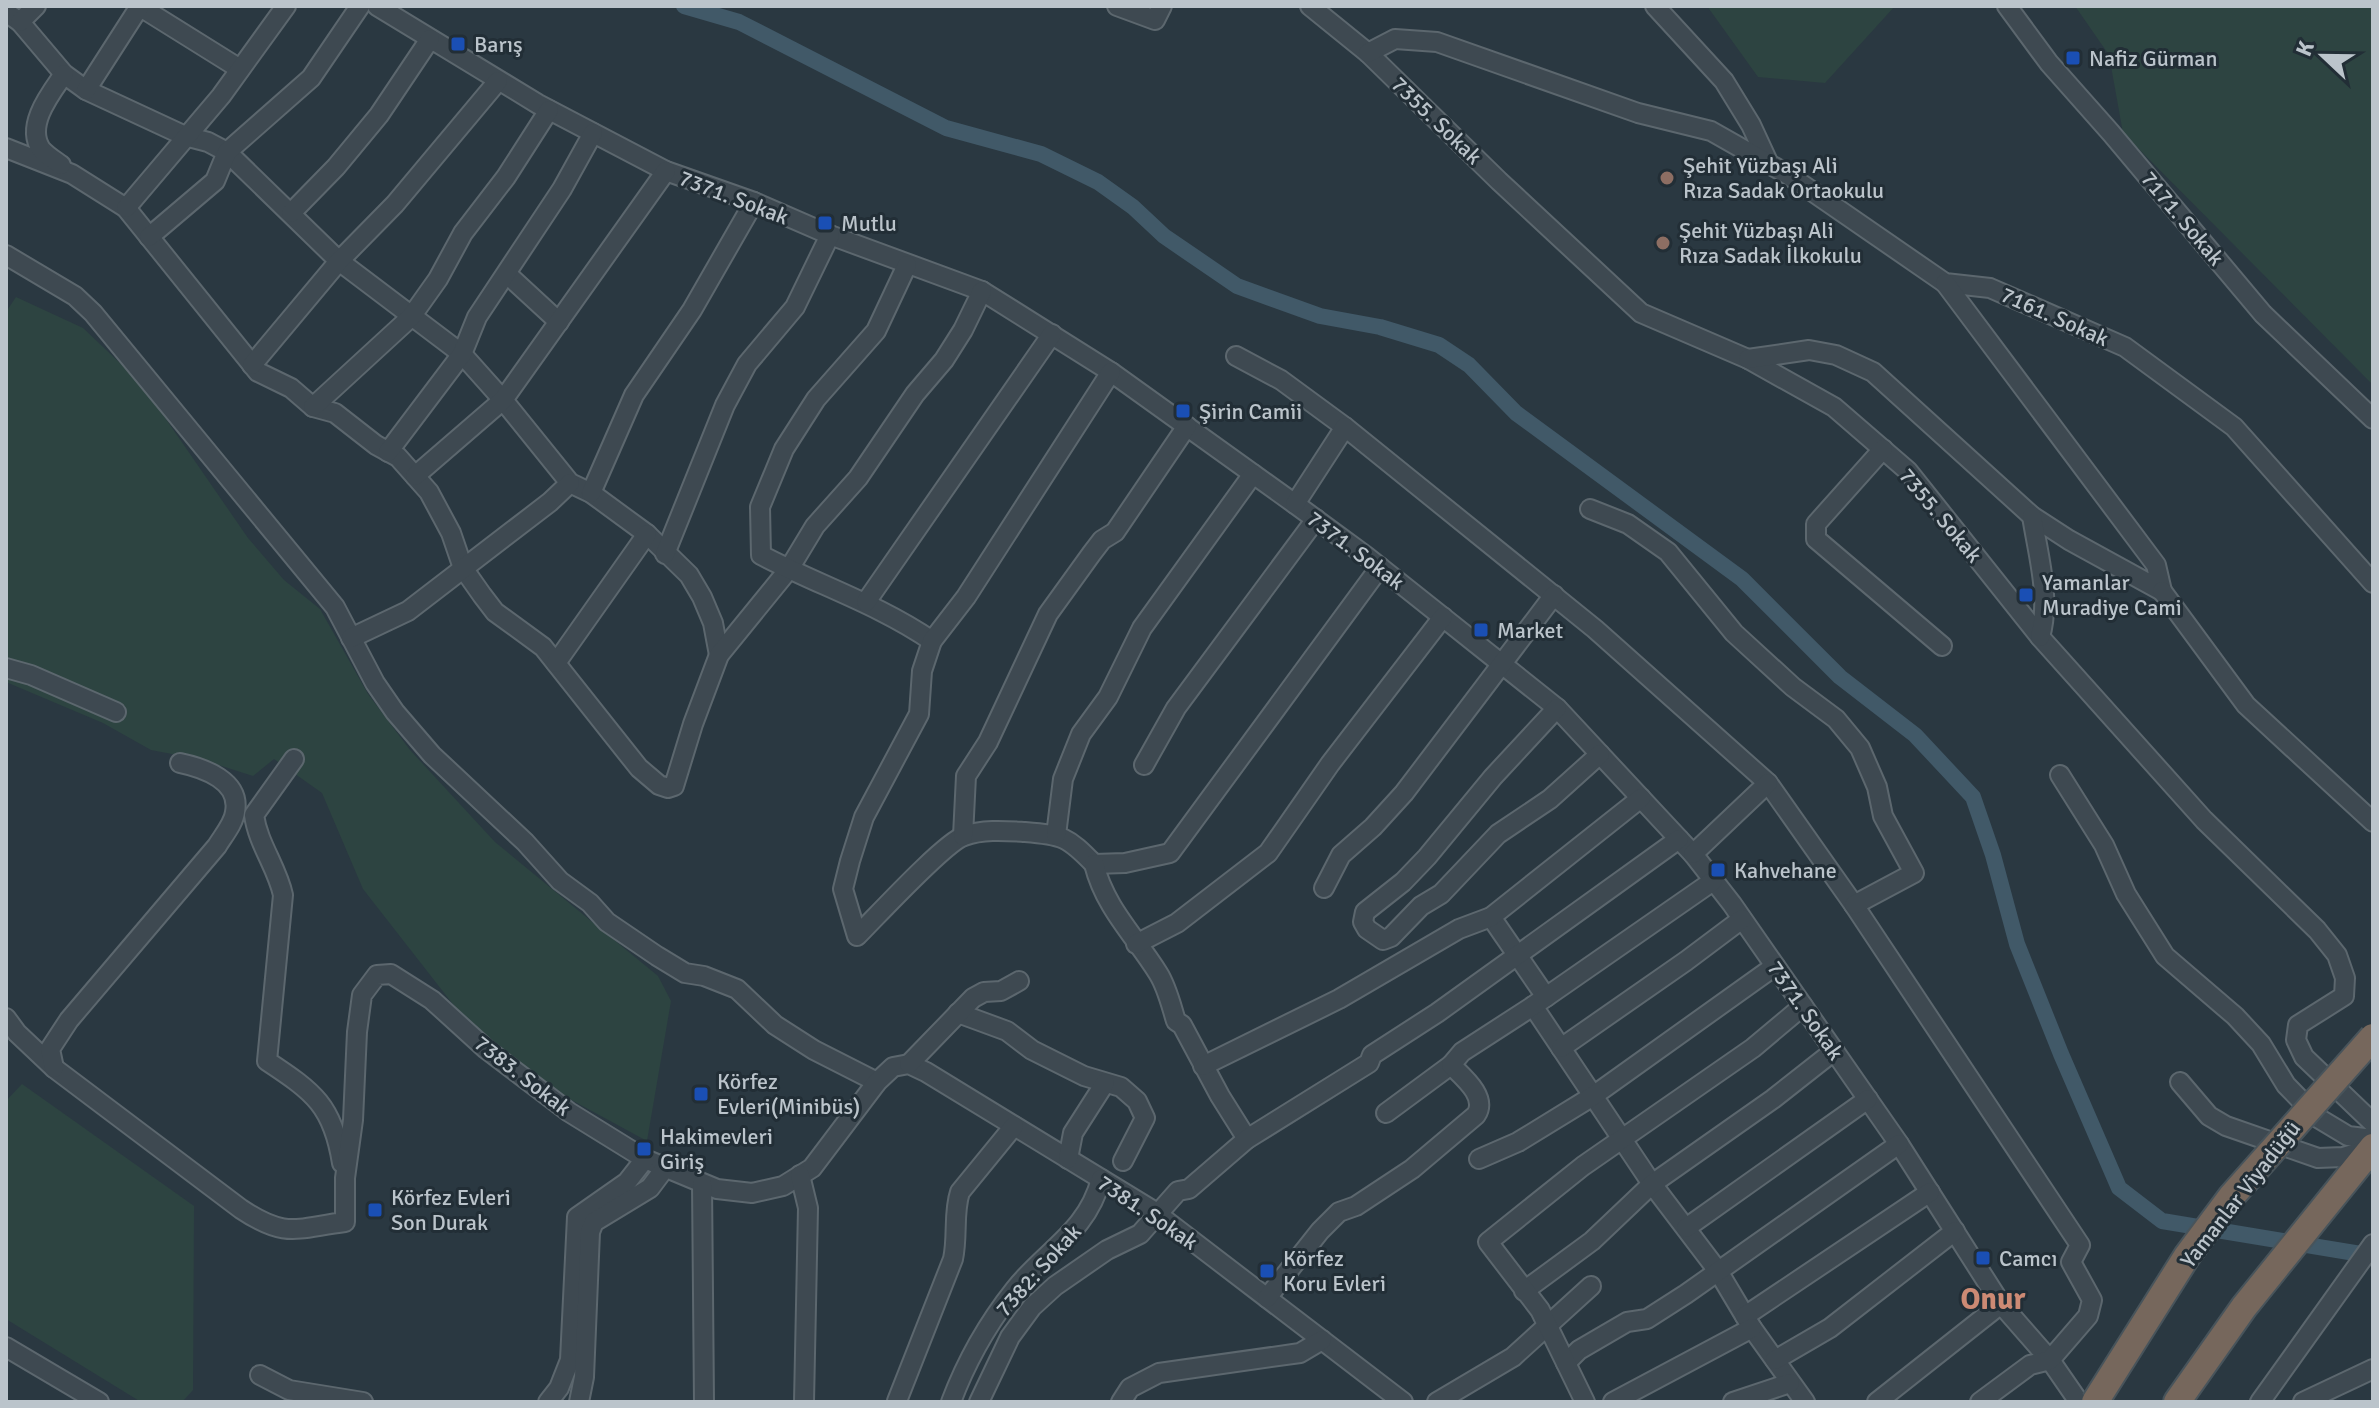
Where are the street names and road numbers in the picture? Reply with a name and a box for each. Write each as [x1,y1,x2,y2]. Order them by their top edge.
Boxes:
street label: 7355. Sokak [1386,71,1487,170]
street label: 7371. Sokak [675,164,792,231]
street label: 7171. Sokak [2135,166,2230,271]
street label: 7161. Sokak [1997,281,2113,352]
street label: 7355. Sokak [1893,463,1988,568]
street label: 7371. Sokak [1302,505,1410,596]
street label: 7371. Sokak [1762,955,1850,1065]
street label: 7383. Sokak [469,1029,576,1121]
street label: Yamanlar Viyadüğü [2175,1115,2306,1273]
street label: 7381. Sokak [1092,1169,1203,1256]
street label: 7382: Sokak [990,1219,1087,1322]

